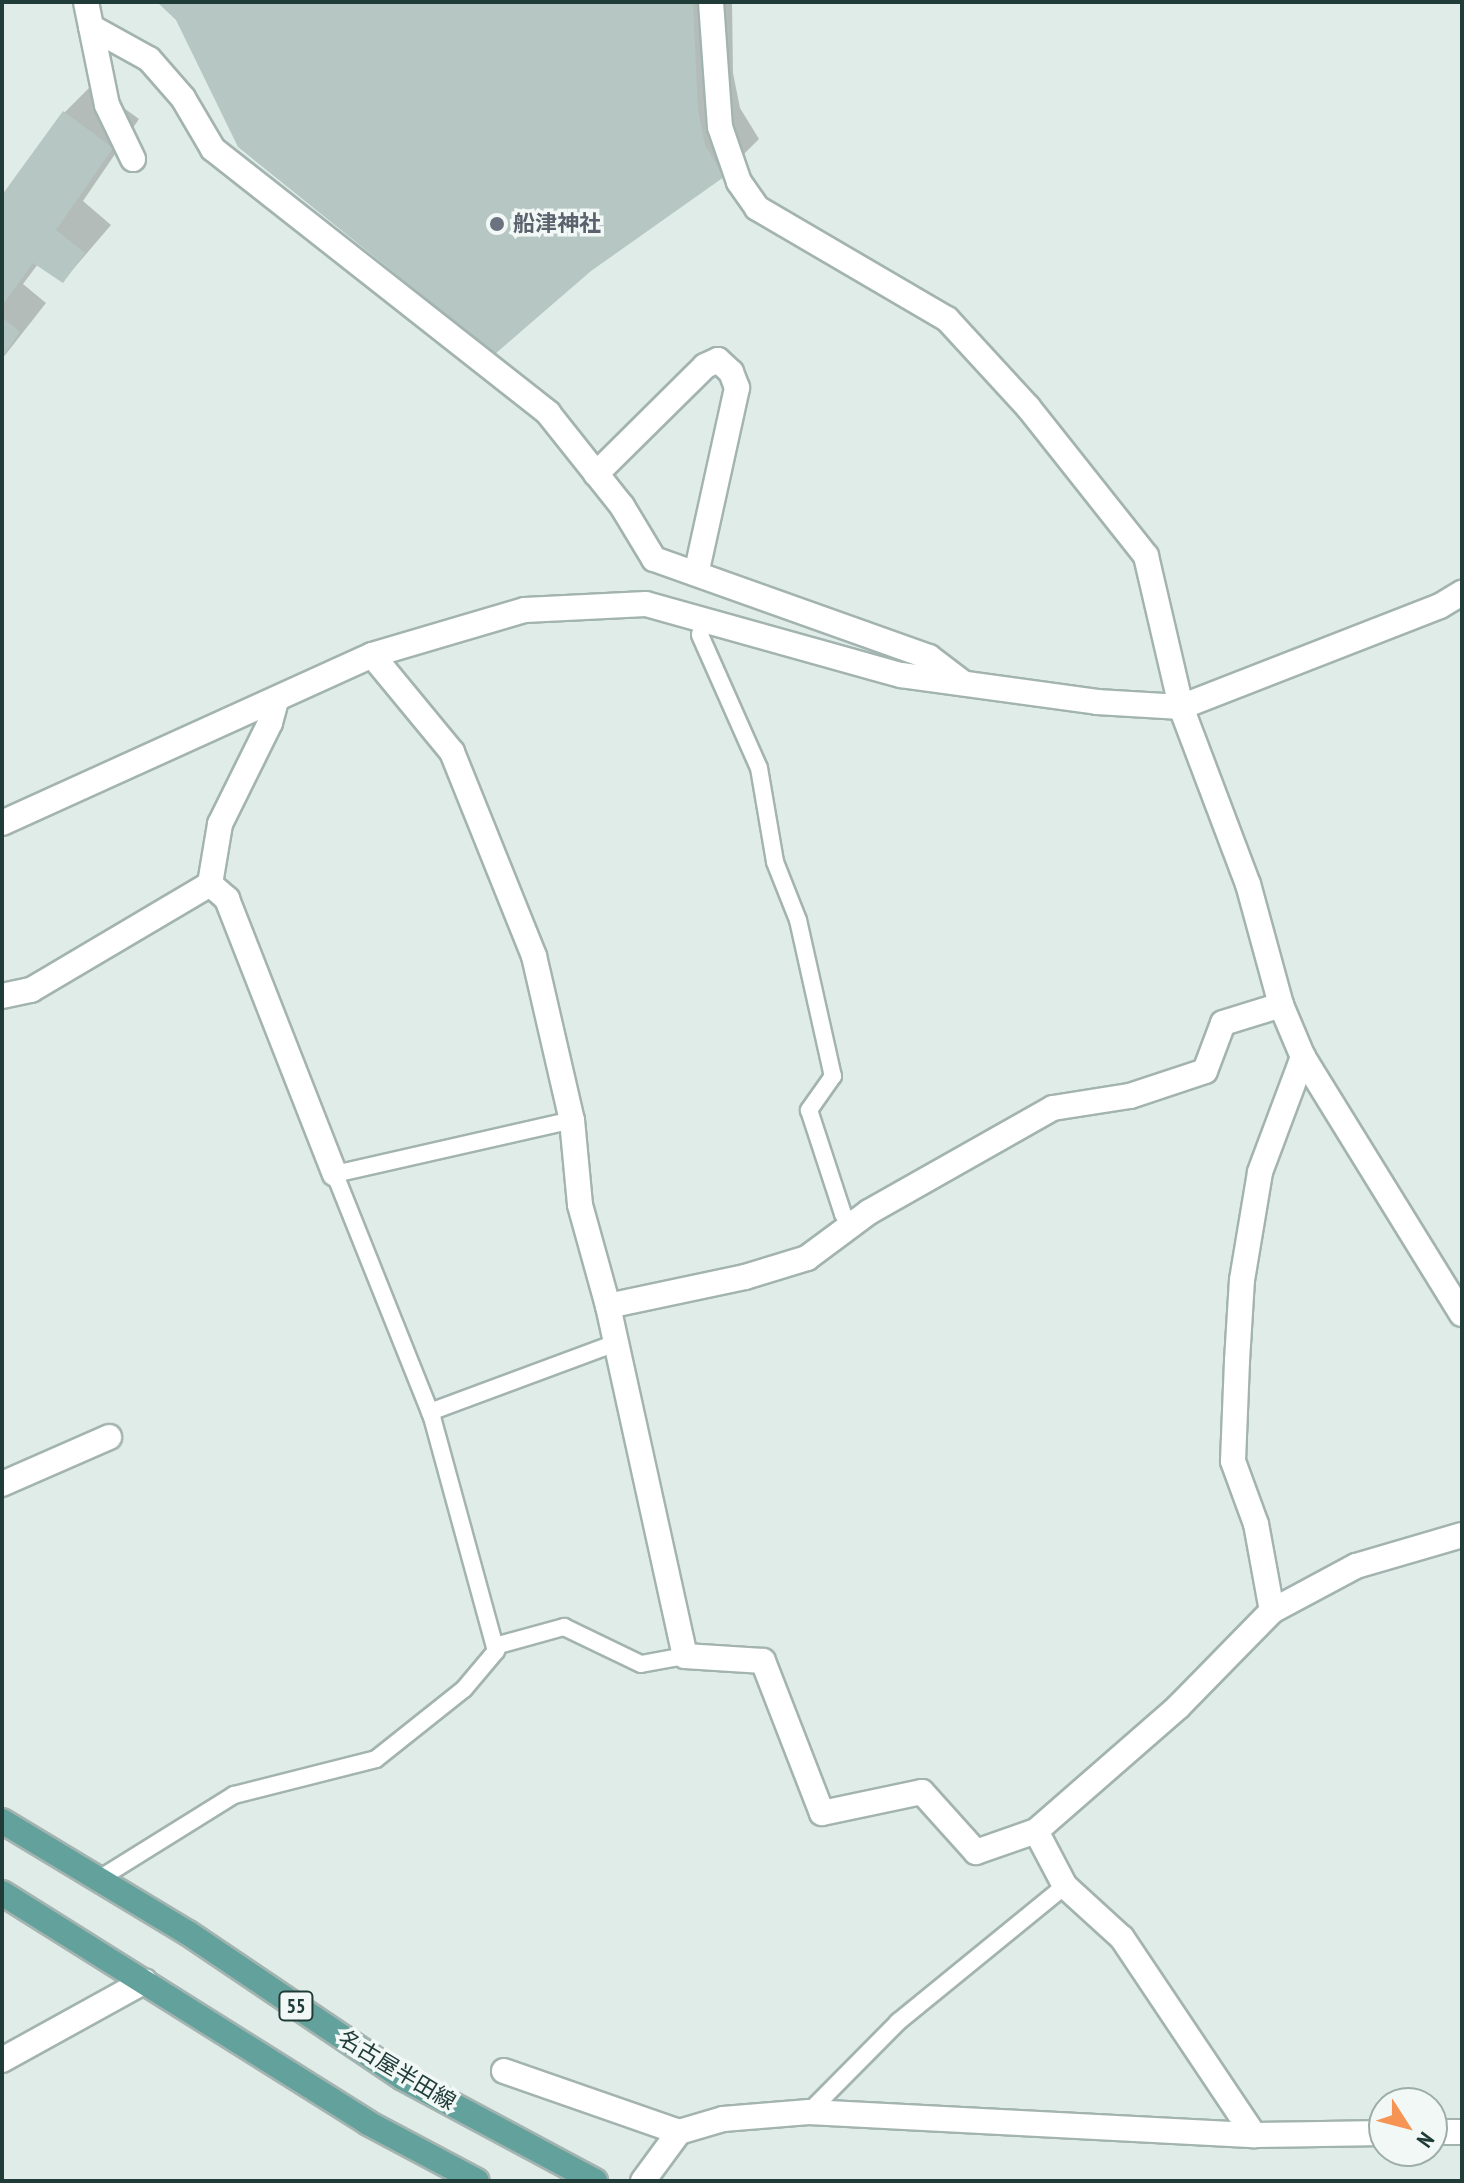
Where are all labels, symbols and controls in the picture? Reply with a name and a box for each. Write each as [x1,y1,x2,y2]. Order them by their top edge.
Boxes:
place label: 船津神社 [513,211,601,237]
marker: 船津神社 [488,215,506,233]
road number: 55 [278,1990,314,2022]
street label: 名古屋半田線 [334,2025,460,2115]
north arrow [1368,2087,1448,2167]
text: N [1411,2127,1441,2153]

